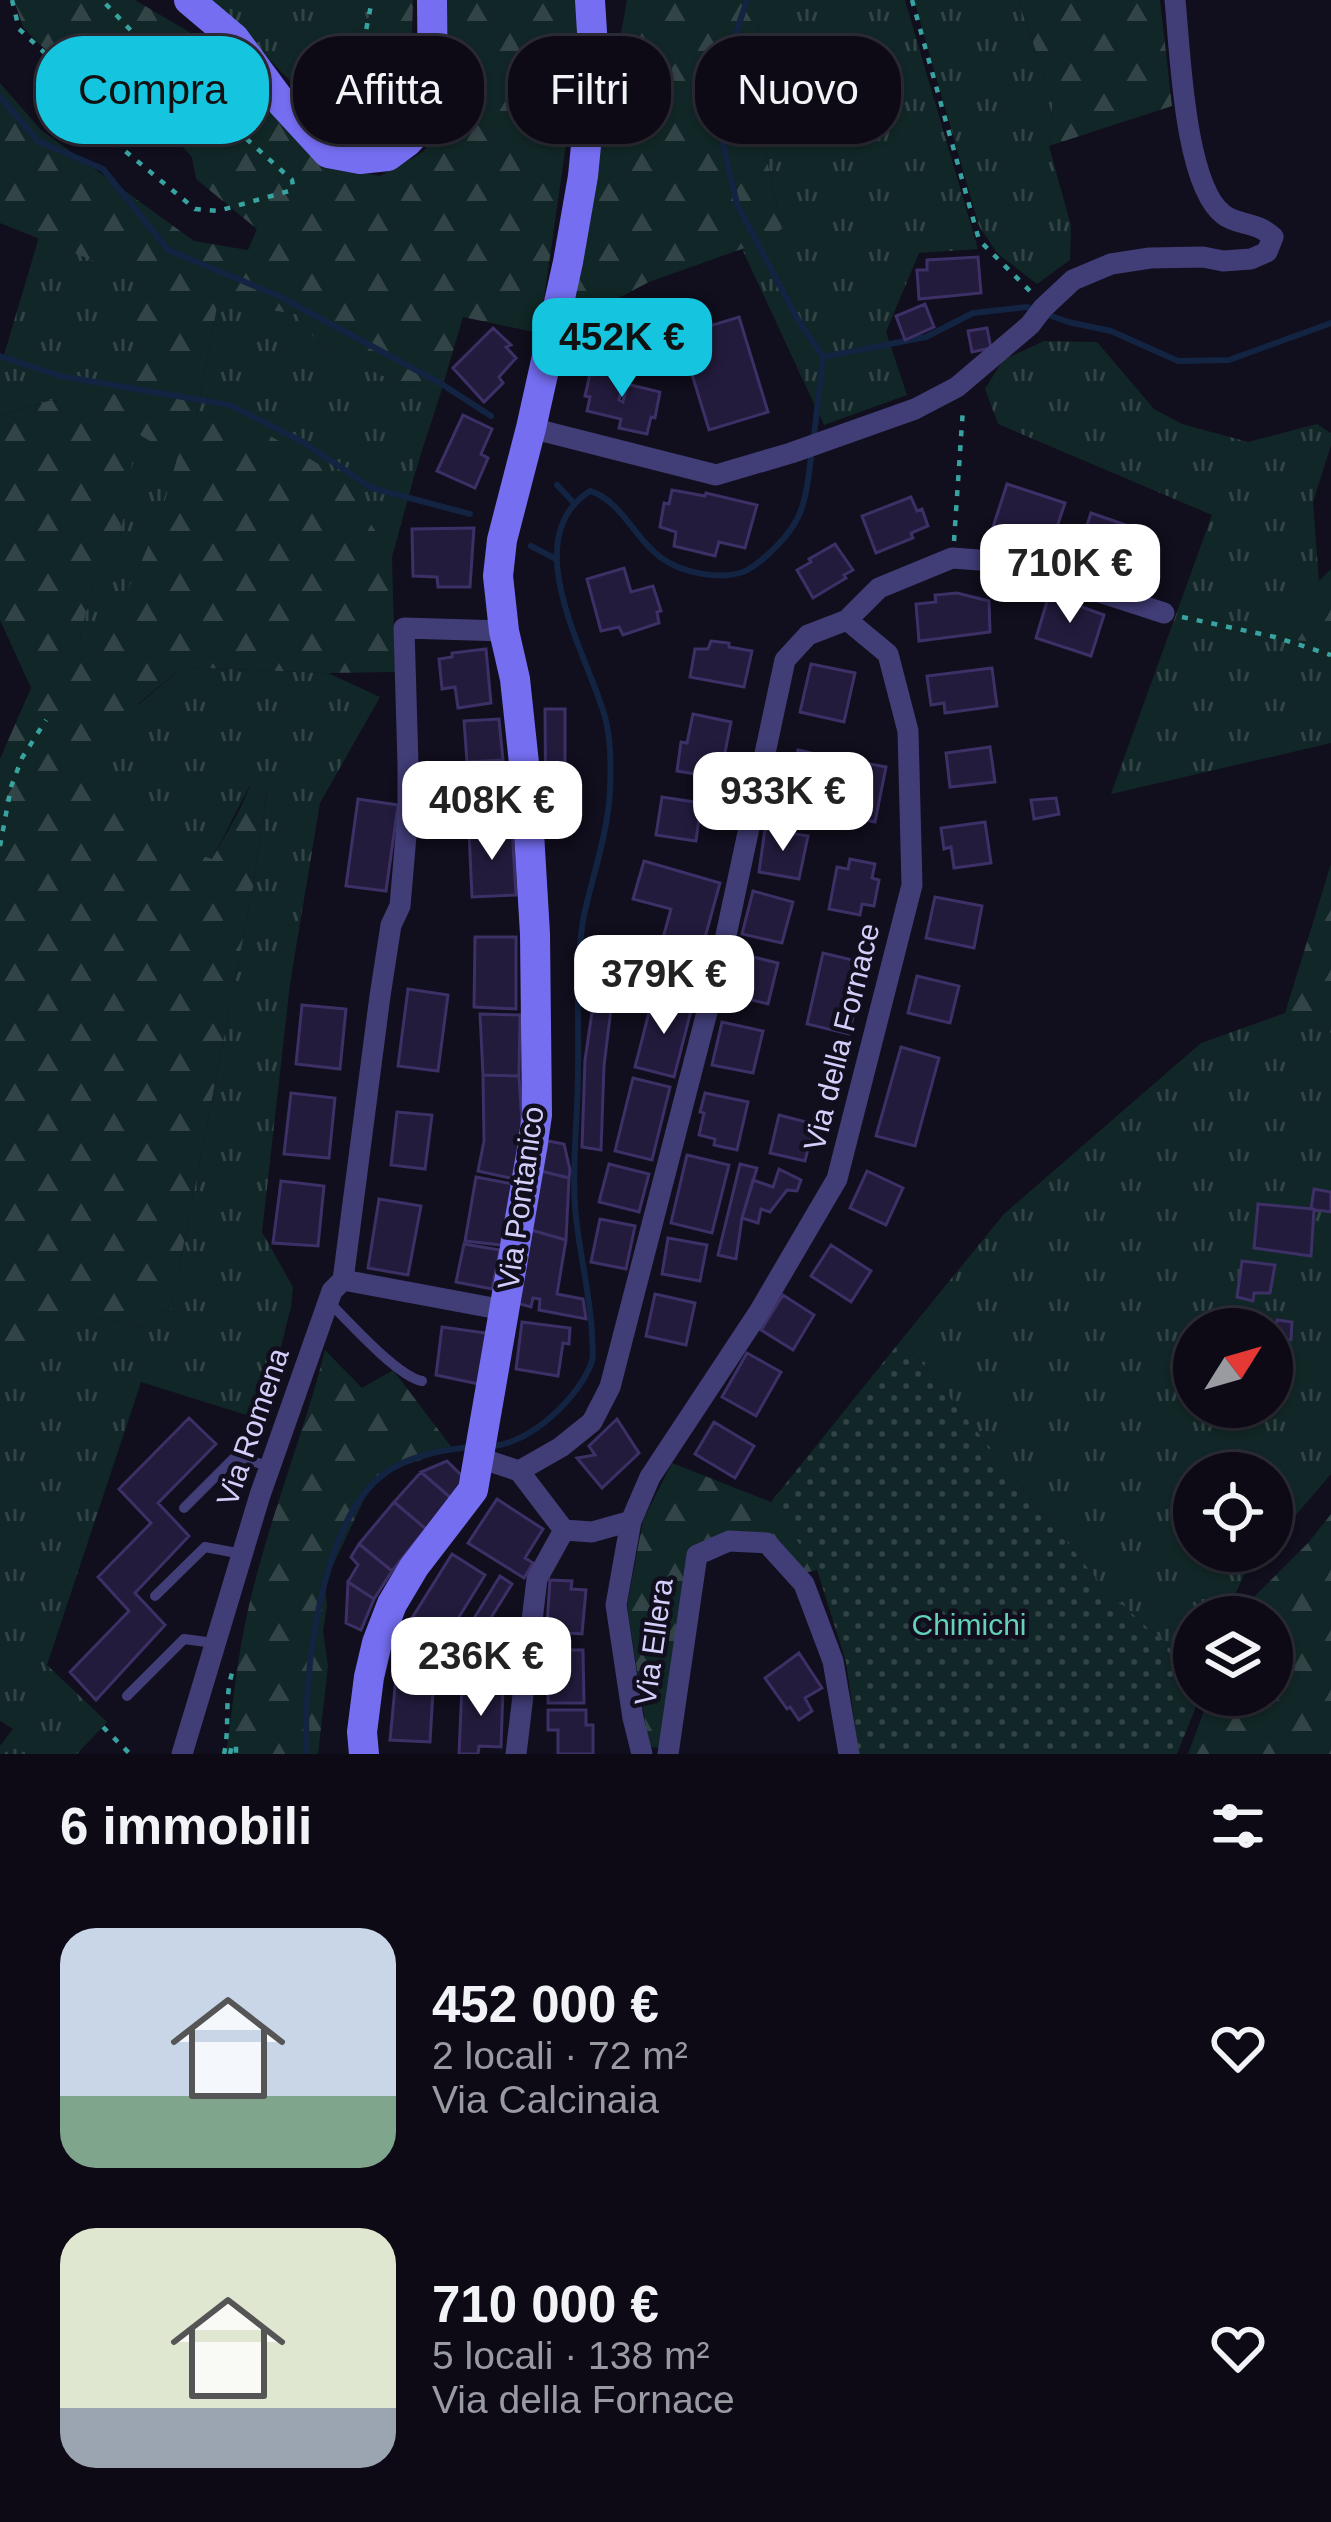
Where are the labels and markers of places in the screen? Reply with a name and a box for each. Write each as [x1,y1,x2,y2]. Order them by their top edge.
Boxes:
pin: 452K € [524,298,720,400]
pin: 710K € [972,524,1168,626]
pin: 933K € [685,752,881,854]
pin: 408K € [394,761,590,863]
pin: 379K € [566,935,762,1037]
pin: 236K € [383,1617,579,1719]

